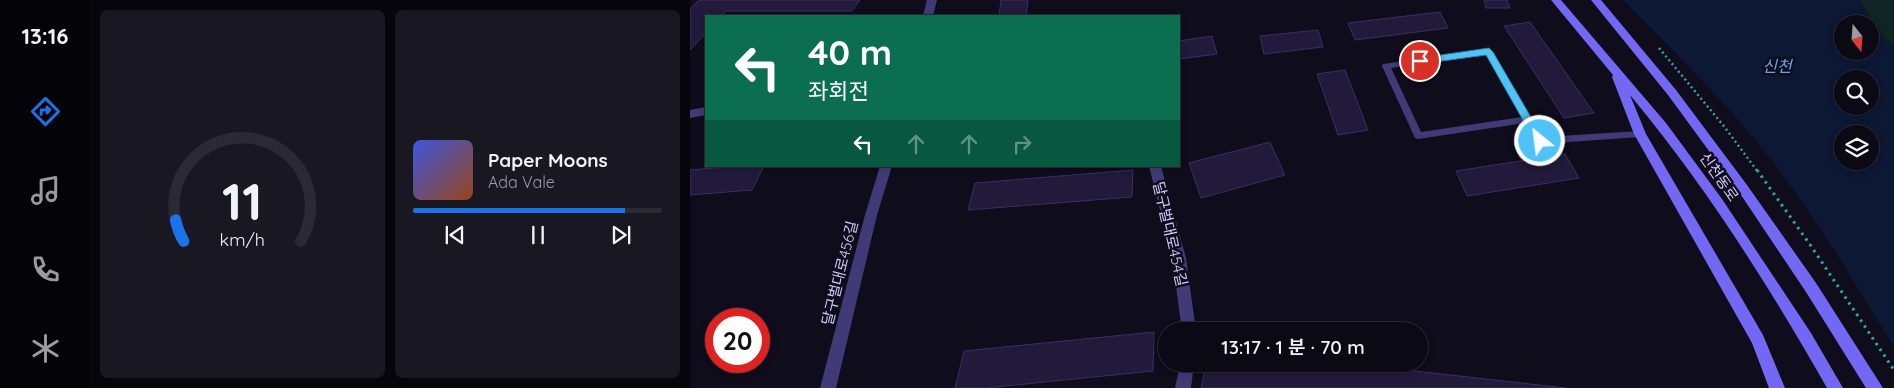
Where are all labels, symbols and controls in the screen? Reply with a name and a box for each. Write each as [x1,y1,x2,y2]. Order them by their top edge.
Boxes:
north arrow [1834,15,1879,60]
map controls [1834,15,1879,170]
text: 13:16 [21,22,69,50]
text: 40 m [808,30,892,74]
icon: left [725,35,790,100]
pin [1399,40,1441,82]
icon: arrive [1406,47,1434,75]
water label: 신천 [1762,56,1794,76]
button: search [1834,70,1879,115]
text: 좌회전 [808,77,869,105]
icon: directions [28,94,63,129]
position arrow [1513,114,1565,166]
button: layers [1834,125,1879,170]
icon: left [849,130,877,158]
icon: ahead [902,130,930,158]
icon: ahead [955,130,983,158]
icon: right [1008,130,1036,158]
text: Paper Moons [488,148,608,172]
street label: 신천동로 [1696,149,1743,205]
text: 11 [222,168,263,233]
text: Ada Vale [488,172,555,192]
icon: music [28,173,63,208]
street label: 달구벌대로454길 [1149,180,1192,288]
street label: 달구벌대로456길 [817,219,862,327]
icon: previous [441,221,469,249]
icon: pause [524,221,552,249]
icon: next [607,221,635,249]
text: km/h [220,228,265,250]
icon: phone [28,252,63,287]
speed limit sign: 20 [705,308,770,373]
icon: climate [28,331,63,366]
text: 13:17 · 1 분 · 70 m [1221,335,1365,359]

